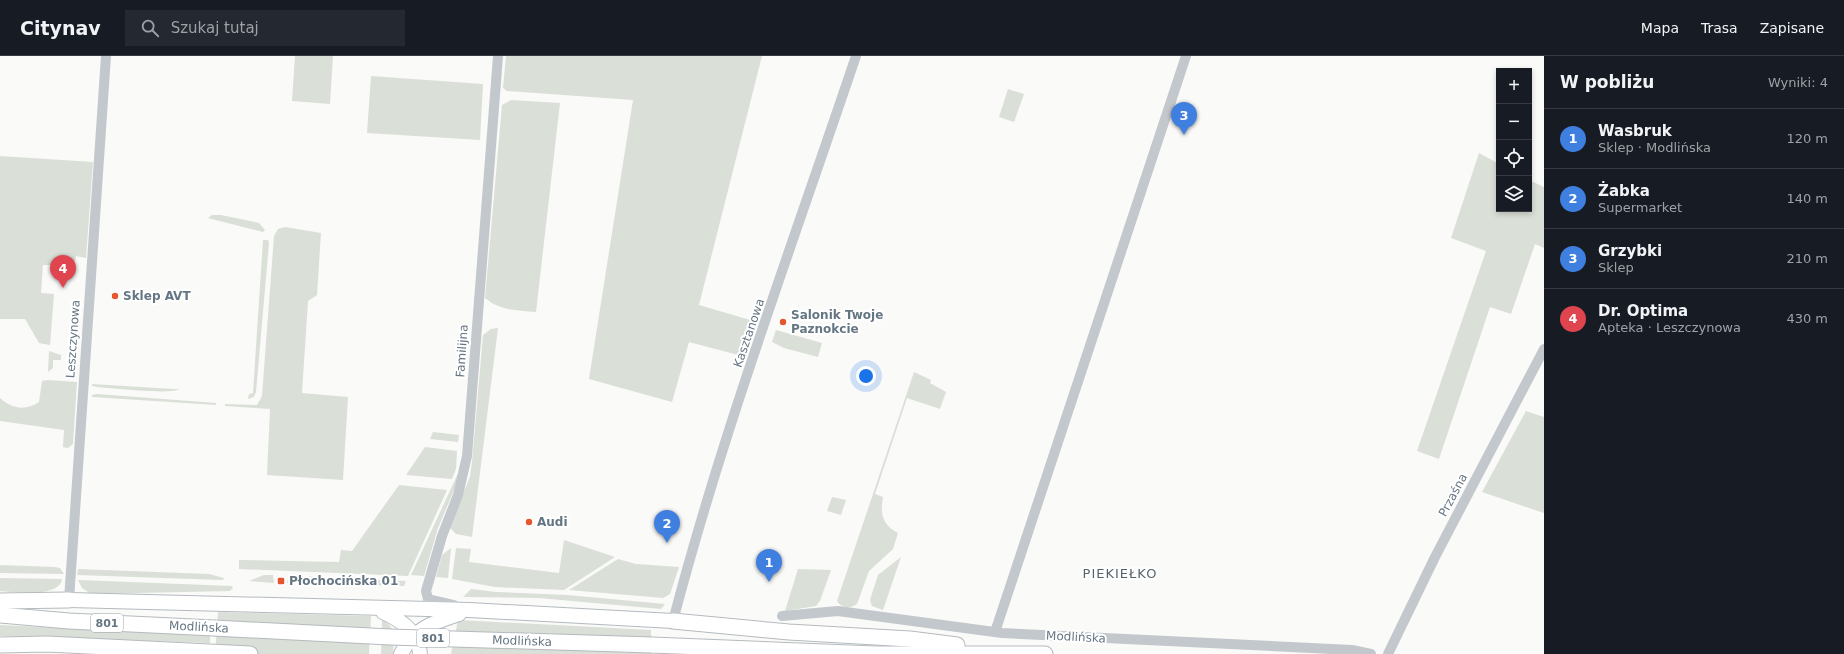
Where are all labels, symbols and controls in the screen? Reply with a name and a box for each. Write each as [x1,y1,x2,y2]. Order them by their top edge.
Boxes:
search box [125,10,405,46]
text: Citynav [20,17,101,39]
icon: search [139,17,161,39]
text: Szukaj tutaj [171,19,259,37]
text: Mapa [1641,20,1679,36]
text: Trasa [1701,20,1738,36]
text: Zapisane [1760,20,1824,36]
map controls [1496,68,1532,212]
button: + [1496,68,1532,104]
text: W pobliżu [1560,72,1654,92]
text: Wyniki: 4 [1768,75,1828,90]
pin: 3 [1171,102,1197,135]
button: − [1496,104,1532,140]
text: Wasbruk [1598,122,1672,140]
text: 1 [1568,131,1578,146]
text: 120 m [1786,131,1828,146]
button: locate [1496,140,1532,176]
text: Sklep · Modlińska [1598,140,1711,155]
button: layers [1496,176,1532,212]
text: Żabka [1598,182,1650,200]
text: 2 [1568,191,1578,206]
text: 140 m [1786,191,1828,206]
text: Supermarket [1598,200,1682,215]
text: Grzybki [1598,242,1662,260]
text: 3 [1568,251,1578,266]
text: 210 m [1786,251,1828,266]
pin: 4 [50,255,76,288]
text: Sklep [1598,260,1634,275]
place label: Sklep AVT [123,289,191,303]
marker: Sklep AVT [110,291,120,301]
street label: Kasztanowa [731,297,767,369]
street label: Leszczynowa [63,299,83,379]
text: Dr. Optima [1598,302,1688,320]
place label: Salonik Twoje Paznokcie [791,308,883,336]
text: 4 [1568,311,1578,326]
text: 430 m [1786,311,1828,326]
marker: Salonik Twoje Paznokcie [778,317,788,327]
text: Apteka · Leszczynowa [1598,320,1741,335]
street label: Familijna [453,324,471,378]
your location [856,366,876,386]
street label: Przaśna [1436,471,1470,519]
pin: 2 [654,510,680,543]
place label: Audi [537,515,568,529]
marker: Audi [524,517,534,527]
pin: 1 [756,549,782,582]
district label: PIEKIEŁKO [1083,566,1157,581]
place label: Płochocińska 01 [289,574,398,588]
marker: Płochocińska 01 [276,576,286,586]
road number: 801 [91,614,123,632]
street label: Modlińska [169,618,229,636]
street label: Modlińska [1046,628,1106,646]
road number: 801 [417,629,449,647]
street label: Modlińska [492,633,552,649]

